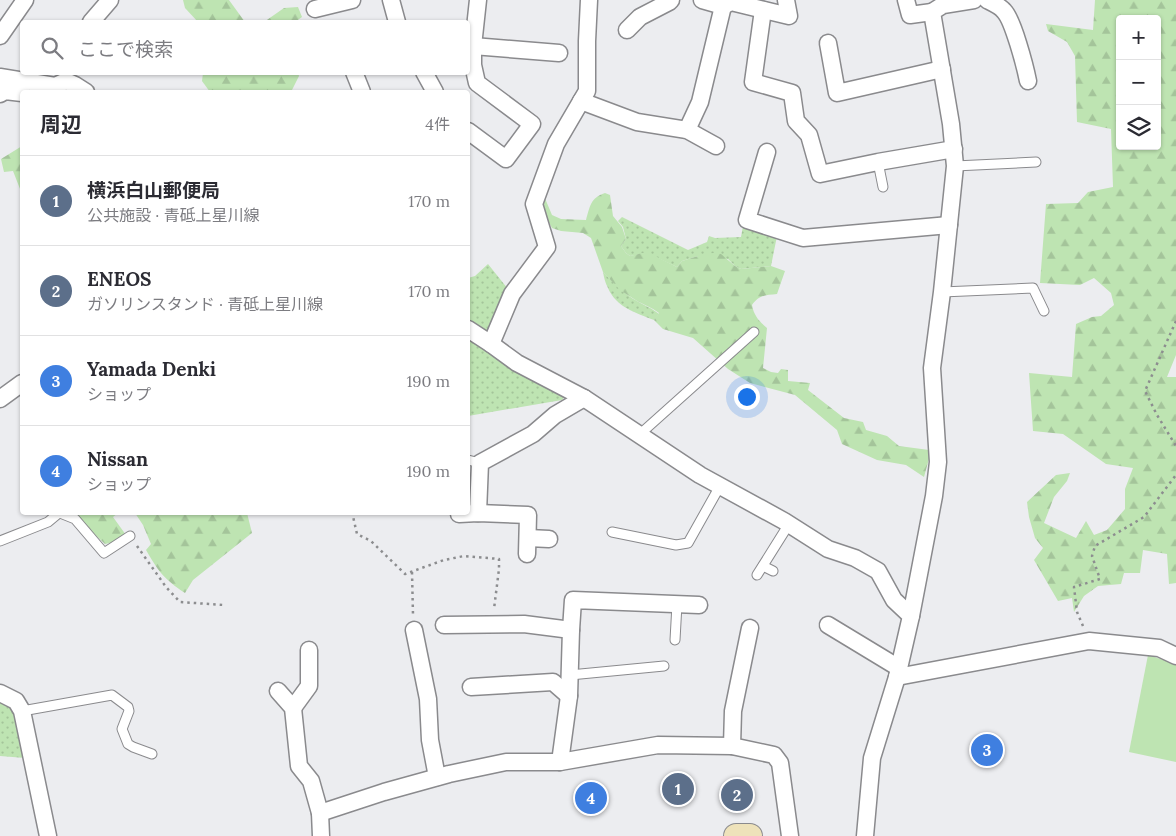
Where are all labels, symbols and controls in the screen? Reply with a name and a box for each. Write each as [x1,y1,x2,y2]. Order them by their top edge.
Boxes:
map controls [1116,15,1161,150]
button: + [1116,15,1161,60]
search box [20,20,470,75]
icon: search [38,34,66,62]
text: ここで検索 [78,37,173,61]
button: − [1116,60,1161,105]
button: layers [1116,105,1161,150]
text: 周辺 [40,111,82,138]
text: 4件 [425,114,450,134]
text: 横浜白山郵便局 [87,178,220,202]
text: 1 [53,191,59,211]
text: 170 m [408,191,450,211]
text: 公共施設 · 青砥上星川線 [87,205,259,225]
text: ENEOS [87,267,151,291]
text: 2 [52,281,60,301]
text: 170 m [408,281,450,301]
text: ガソリンスタンド · 青砥上星川線 [87,294,323,314]
text: Yamada Denki [87,357,216,381]
text: 3 [52,371,60,391]
text: 190 m [406,371,450,391]
text: ショップ [87,384,151,404]
your location [734,384,760,410]
text: Nissan [87,447,148,471]
text: 4 [52,461,60,481]
text: 190 m [406,461,450,481]
text: ショップ [87,474,151,494]
pin: 3 [971,731,1003,769]
pin: 1 [662,770,694,808]
pin: 2 [721,776,753,814]
pin: 4 [575,779,607,817]

